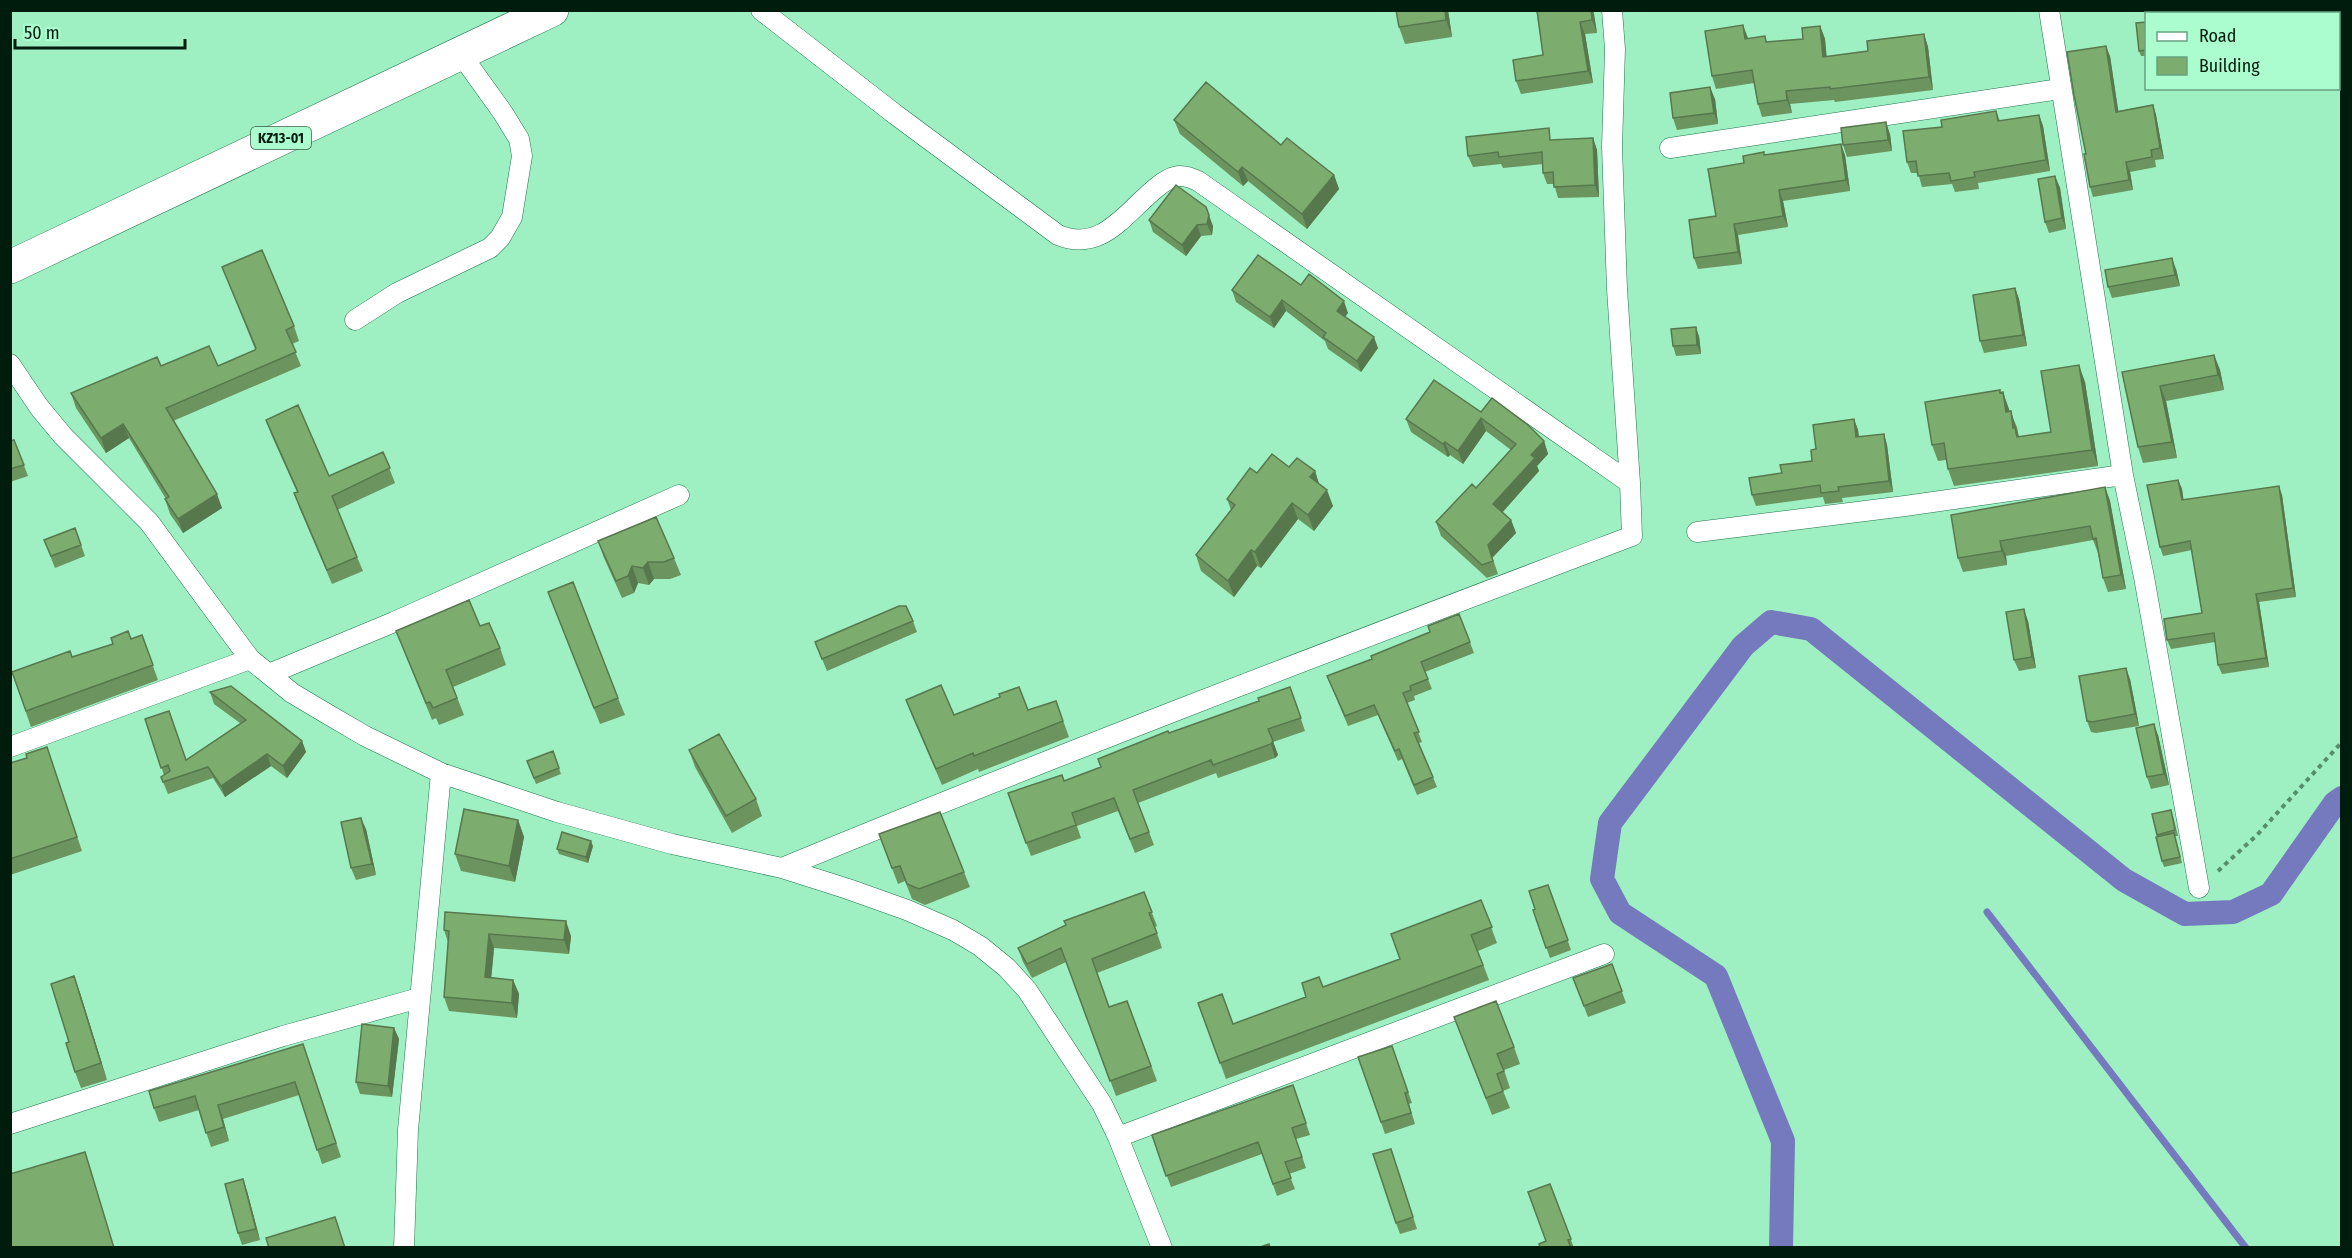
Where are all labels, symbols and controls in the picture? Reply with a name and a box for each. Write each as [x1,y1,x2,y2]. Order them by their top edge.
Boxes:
scale bar [15,12,184,50]
legend [2145,12,2340,90]
text: 50 m [24,22,60,44]
text: Road [2199,25,2236,47]
text: Building [2199,55,2260,77]
road number: KZ13-01 [251,127,311,149]

